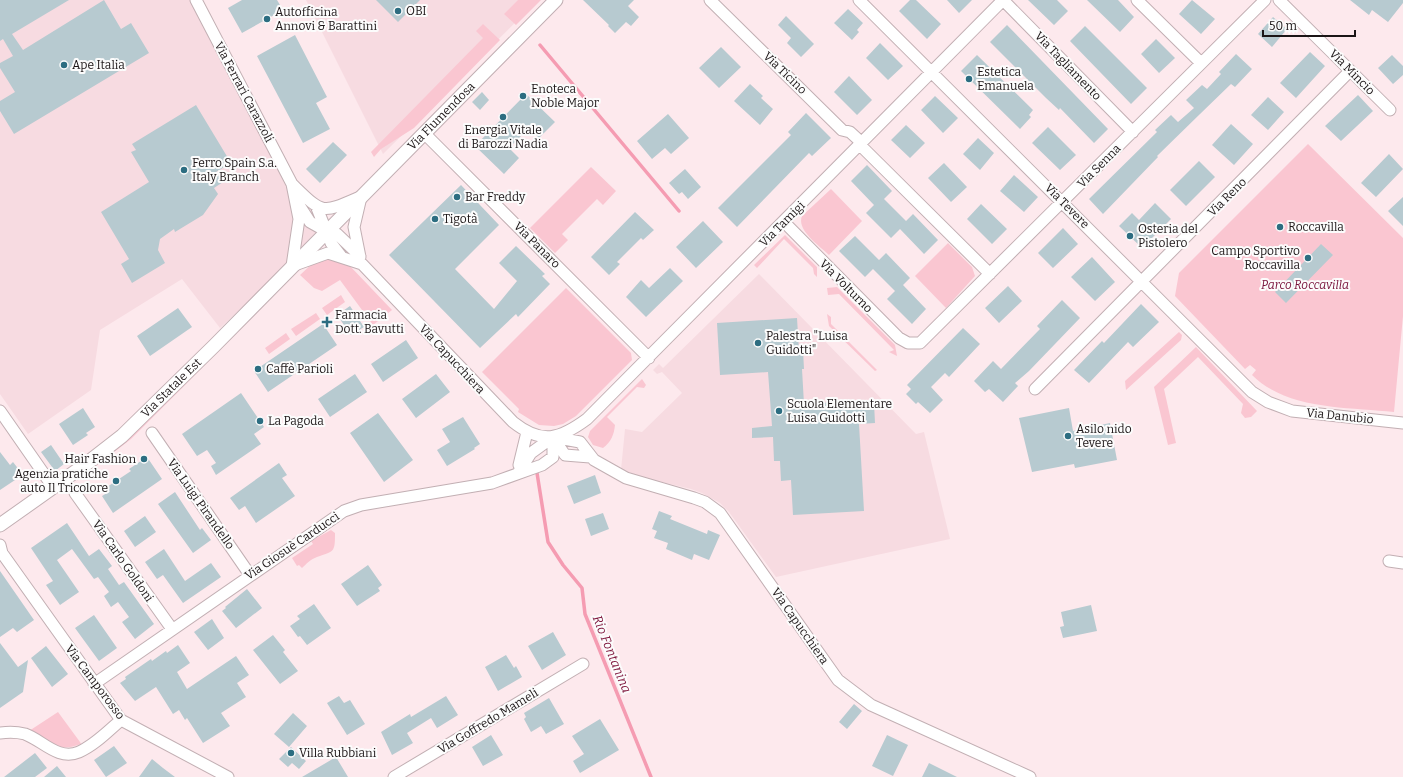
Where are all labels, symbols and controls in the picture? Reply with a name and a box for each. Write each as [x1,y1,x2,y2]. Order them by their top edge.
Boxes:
place label: OBI [406,4,427,18]
place label: Autofficina Annovi & Barattini [275,5,377,33]
marker: OBI [393,6,403,16]
scale bar [1263,12,1355,38]
marker: Autofficina Annovi & Barattini [262,14,272,24]
text: 50 m [1269,19,1298,33]
street label: Via Tagliamento [1032,29,1104,103]
street label: Via Ferrari Carazzoli [212,39,277,145]
street label: Via Mincio [1326,46,1378,98]
street label: Via Ticino [761,49,810,97]
place label: Ape Italia [72,58,125,72]
marker: Ape Italia [59,60,69,70]
place label: Estetica Emanuela [977,65,1034,93]
marker: Estetica Emanuela [964,74,974,84]
street label: Via Flumendosa [405,79,478,153]
place label: Enoteca Noble Major [531,82,600,110]
marker: Enoteca Noble Major [518,91,528,101]
marker: Energia Vitale di Barozzi Nadia [498,112,508,122]
place label: Energia Vitale di Barozzi Nadia [458,123,548,151]
street label: Via Senna [1074,141,1124,191]
place label: Ferro Spain S.a. Italy Branch [192,156,277,184]
marker: Ferro Spain S.a. Italy Branch [179,165,189,175]
street label: Via Reno [1205,175,1249,219]
street label: Via Tevere [1042,181,1092,231]
place label: Bar Freddy [465,190,526,204]
marker: Bar Freddy [452,192,462,202]
street label: Via Tamigi [756,198,808,250]
place label: Tigotà [443,212,478,226]
marker: Tigotà [430,214,440,224]
street label: Via Panaro [511,219,563,271]
place label: Roccavilla [1288,220,1344,234]
place label: Osteria del Pistolero [1138,222,1199,250]
marker: Roccavilla [1275,222,1285,232]
marker: Osteria del Pistolero [1125,231,1135,241]
place label: Campo Sportivo Roccavilla [1211,244,1300,272]
marker: Campo Sportivo Roccavilla [1303,253,1313,263]
street label: Via Volturno [817,257,876,316]
park label: Parco Roccavilla [1261,278,1349,292]
place label: Farmacia Dott. Bavutti [335,308,404,336]
marker: Farmacia Dott. Bavutti [322,317,332,327]
street label: Via Capucchiera [416,321,488,397]
place label: Palestra "Luisa Guidotti" [766,329,848,357]
marker: Palestra "Luisa Guidotti" [753,338,763,348]
street label: Via Statale Est [138,355,205,420]
place label: Caffè Parioli [266,362,334,376]
marker: Caffè Parioli [253,364,263,374]
place label: Scuola Elementare Luisa Guidotti [787,397,892,425]
marker: Scuola Elementare Luisa Guidotti [774,406,784,416]
street label: Via Danubio [1306,406,1374,427]
place label: La Pagoda [268,414,324,428]
marker: La Pagoda [255,416,265,426]
place label: Asilo nido Tevere [1076,422,1132,450]
marker: Asilo nido Tevere [1063,431,1073,441]
place label: Hair Fashion [65,452,136,466]
marker: Hair Fashion [139,454,149,464]
street label: Via Luigi Pirandello [164,456,238,552]
place label: Agenzia pratiche auto Il Tricolore [14,467,108,495]
marker: Agenzia pratiche auto Il Tricolore [111,476,121,486]
street label: Via Giosuè Carducci [242,509,342,583]
street label: Via Carlo Goldoni [90,517,157,605]
street label: Via Capucchiera [769,585,832,667]
water label: Rio Fontanina [590,613,634,695]
street label: Via Camporosso [62,642,128,722]
street label: Via Goffredo Mameli [435,685,541,756]
place label: Villa Rubbiani [299,746,377,760]
marker: Villa Rubbiani [286,748,296,758]

